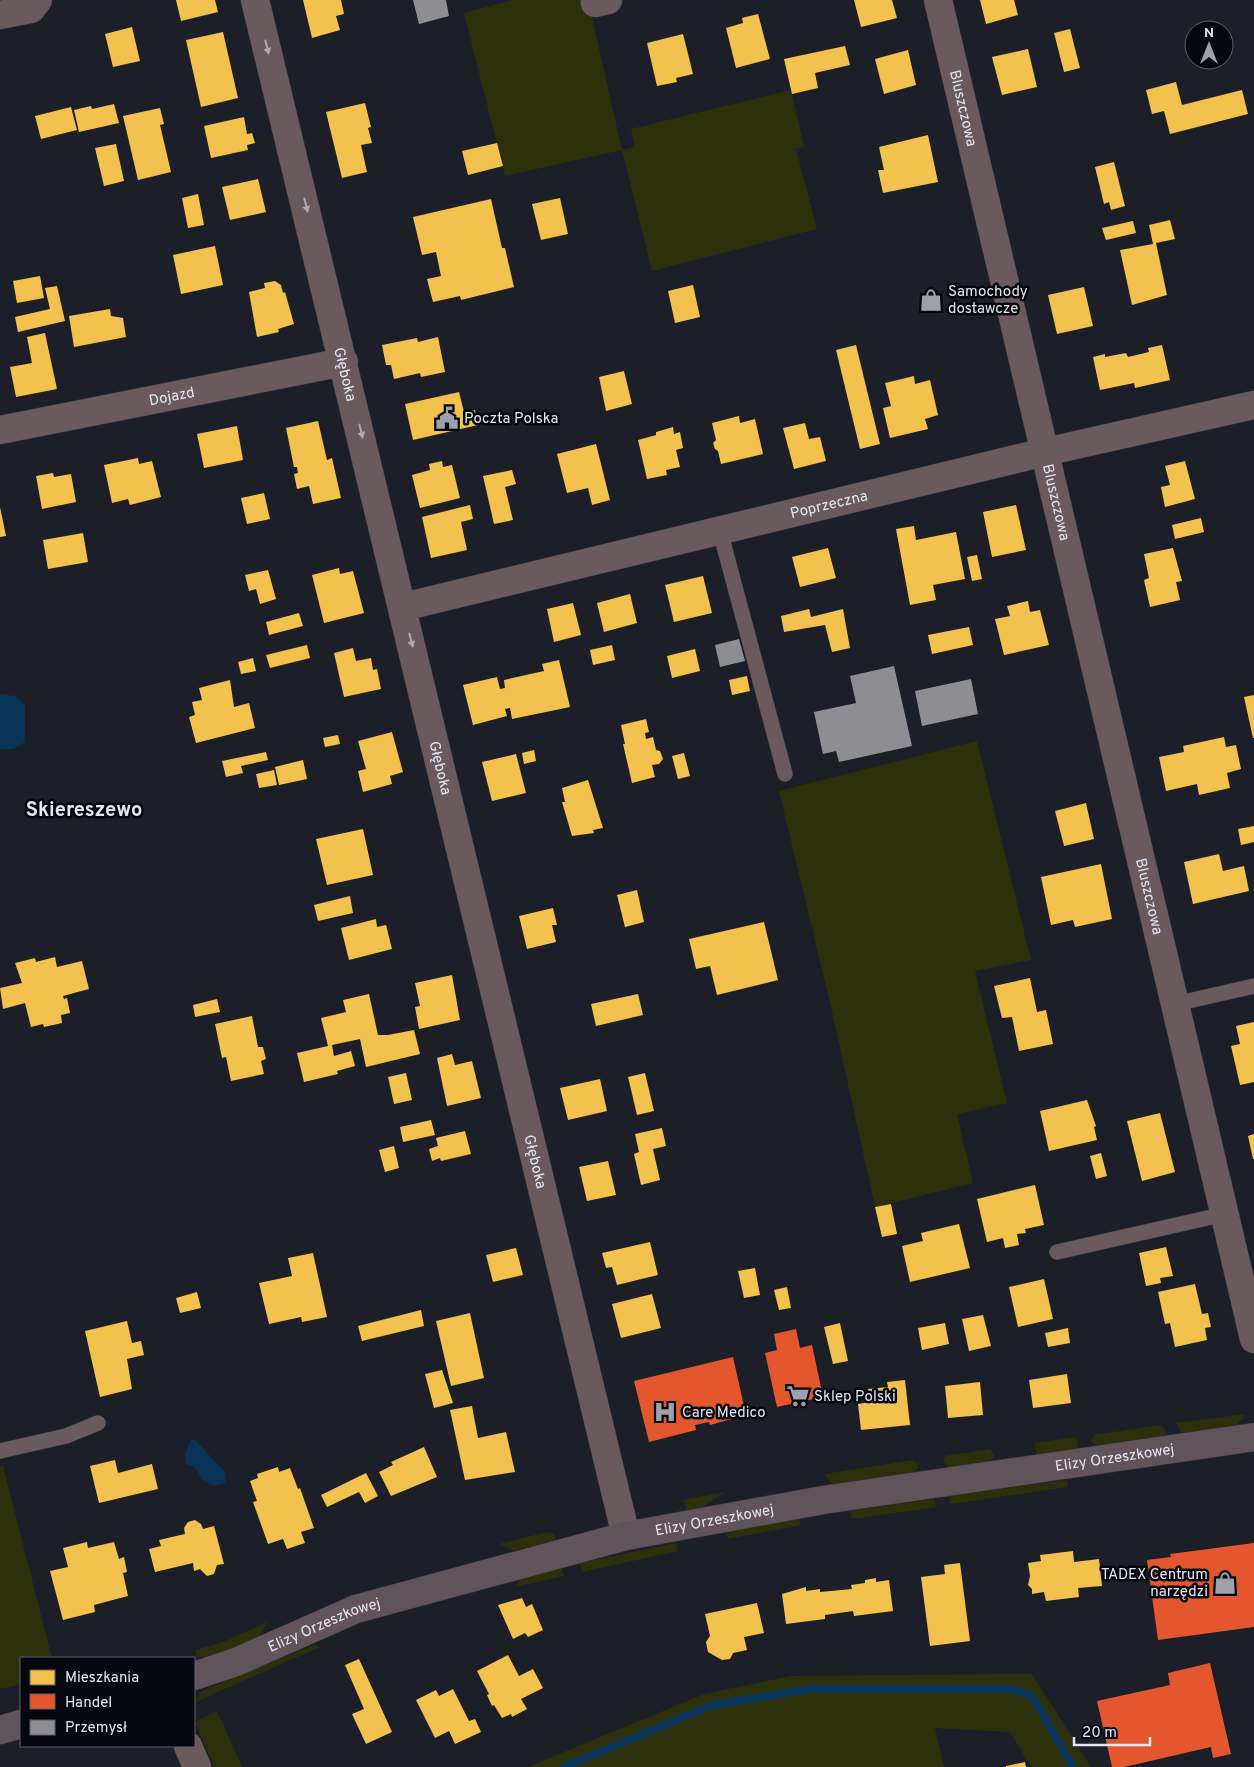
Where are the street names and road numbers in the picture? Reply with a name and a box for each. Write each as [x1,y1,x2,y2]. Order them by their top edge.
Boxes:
street label: Bluszczowa [944,68,980,149]
street label: Głęboka [328,346,360,403]
street label: Dojazd [148,384,196,411]
street label: Bluszczowa [1037,462,1073,543]
street label: Poprzeczna [788,487,870,524]
street label: Głęboka [423,739,455,797]
street label: Bluszczowa [1130,857,1166,937]
street label: Głęboka [518,1133,550,1191]
street label: Elizy Orzeszkowej [1054,1441,1176,1477]
street label: Elizy Orzeszkowej [654,1501,776,1541]
street label: Elizy Orzeszkowej [265,1595,383,1658]

